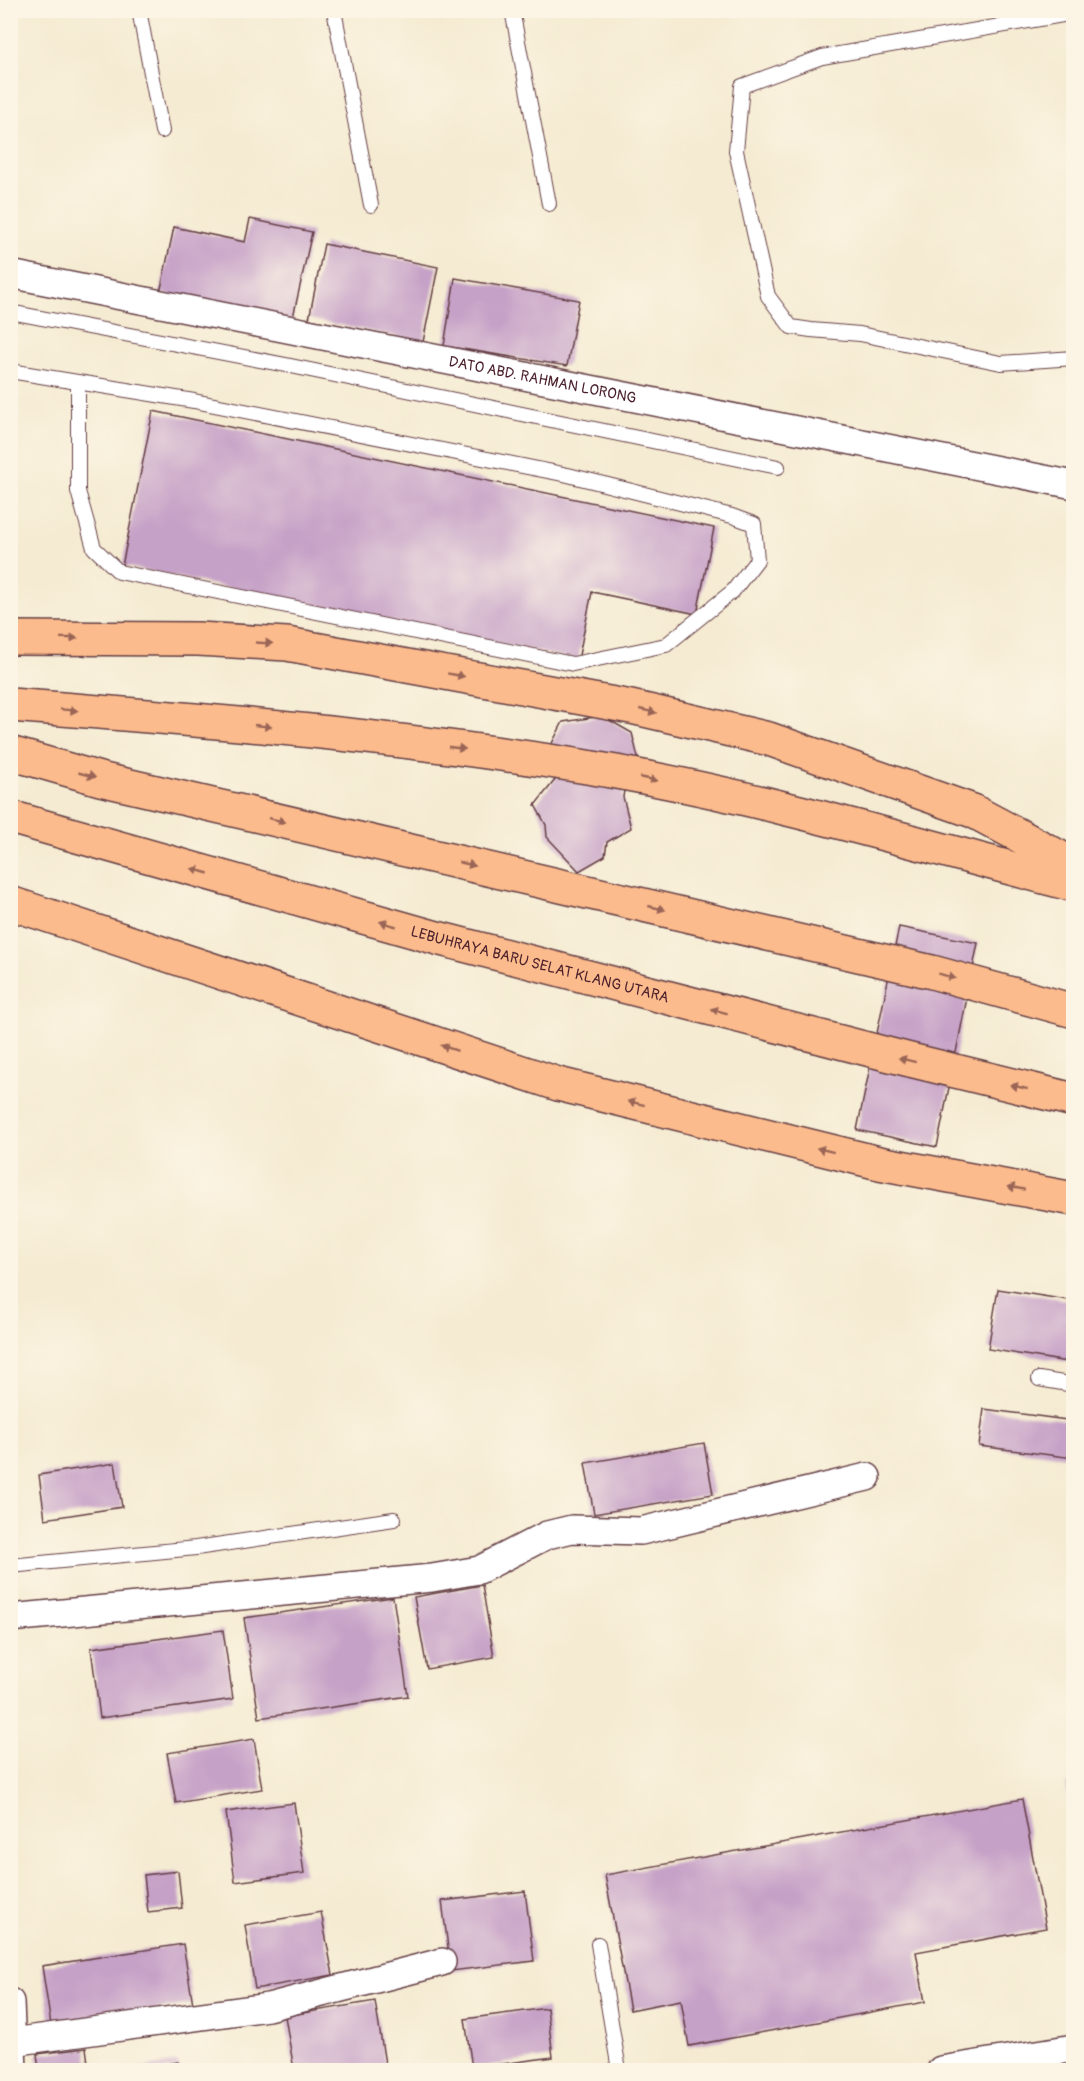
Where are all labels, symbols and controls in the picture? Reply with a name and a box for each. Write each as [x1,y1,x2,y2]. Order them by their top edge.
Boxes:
street label: DATO ABD. RAHMAN LORONG [447,352,638,408]
one-way arrow [59,633,78,643]
one-way arrow [254,638,273,647]
one-way arrow [447,671,466,680]
one-way arrow [59,705,78,715]
one-way arrow [638,707,657,716]
one-way arrow [254,721,273,731]
one-way arrow [447,743,466,752]
one-way arrow [78,771,96,780]
one-way arrow [640,775,659,784]
one-way arrow [267,816,286,825]
one-way arrow [457,860,476,870]
one-way arrow [191,866,209,875]
one-way arrow [647,904,666,914]
one-way arrow [379,919,397,928]
street label: LEBUHRAYA BARU SELAT KLANG UTARA [408,922,671,1007]
one-way arrow [938,972,956,981]
one-way arrow [709,1005,728,1015]
one-way arrow [440,1042,458,1052]
one-way arrow [898,1054,917,1064]
one-way arrow [1010,1081,1028,1091]
one-way arrow [626,1097,645,1107]
one-way arrow [816,1144,834,1154]
one-way arrow [1006,1184,1025,1193]

